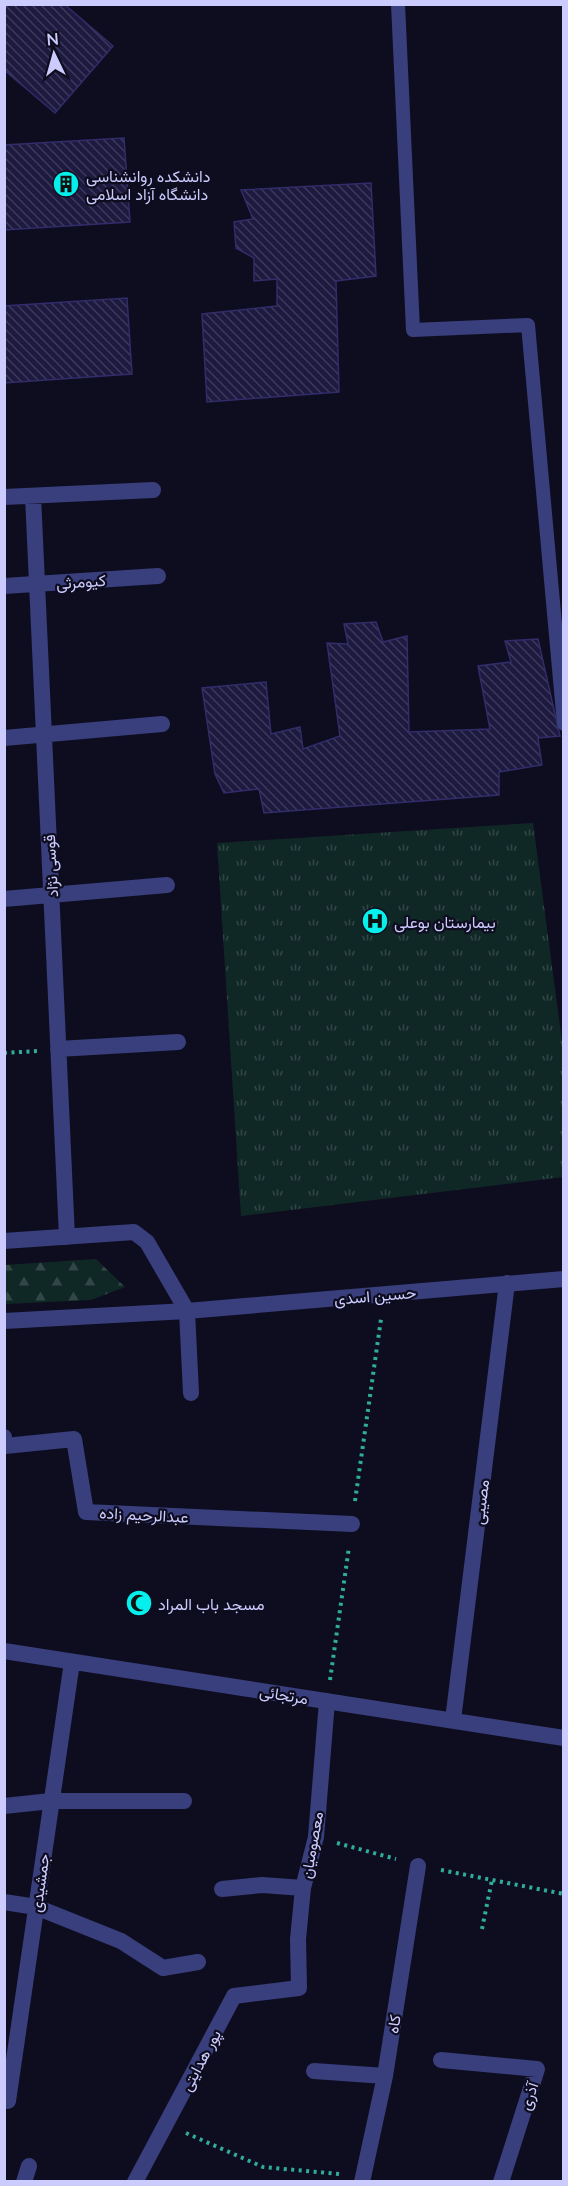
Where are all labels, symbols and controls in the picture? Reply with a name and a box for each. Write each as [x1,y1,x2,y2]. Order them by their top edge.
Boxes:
north arrow [24,24,84,84]
text: N [46,29,60,49]
place label: دانشکده روانشناسی دانشگاه آزاد اسلامی [86,166,210,205]
building icon: دانشکده روانشناسی دانشگاه آزاد اسلامی [51,169,81,199]
street label: کیومرثی [55,570,107,594]
street label: قوسی نژاد [39,834,63,898]
hospital icon: بیمارستان بوعلی [360,906,390,936]
place label: بیمارستان بوعلی [394,912,496,933]
street label: حسین اسدی [333,1282,417,1310]
street label: مصیبی [468,1478,494,1526]
street label: عبدالرحیم زاده [99,1502,189,1528]
mosque icon: مسجد باب المراد [124,1588,154,1618]
place label: مسجد باب المراد [158,1594,265,1615]
street label: مرتجائی [258,1681,310,1709]
street label: معصومیان [296,1810,328,1880]
street label: جمشیدی [25,1852,55,1914]
street label: کاه [382,2013,404,2035]
street label: پور هدایتی [176,2026,227,2095]
street label: آذری [515,2078,544,2113]

